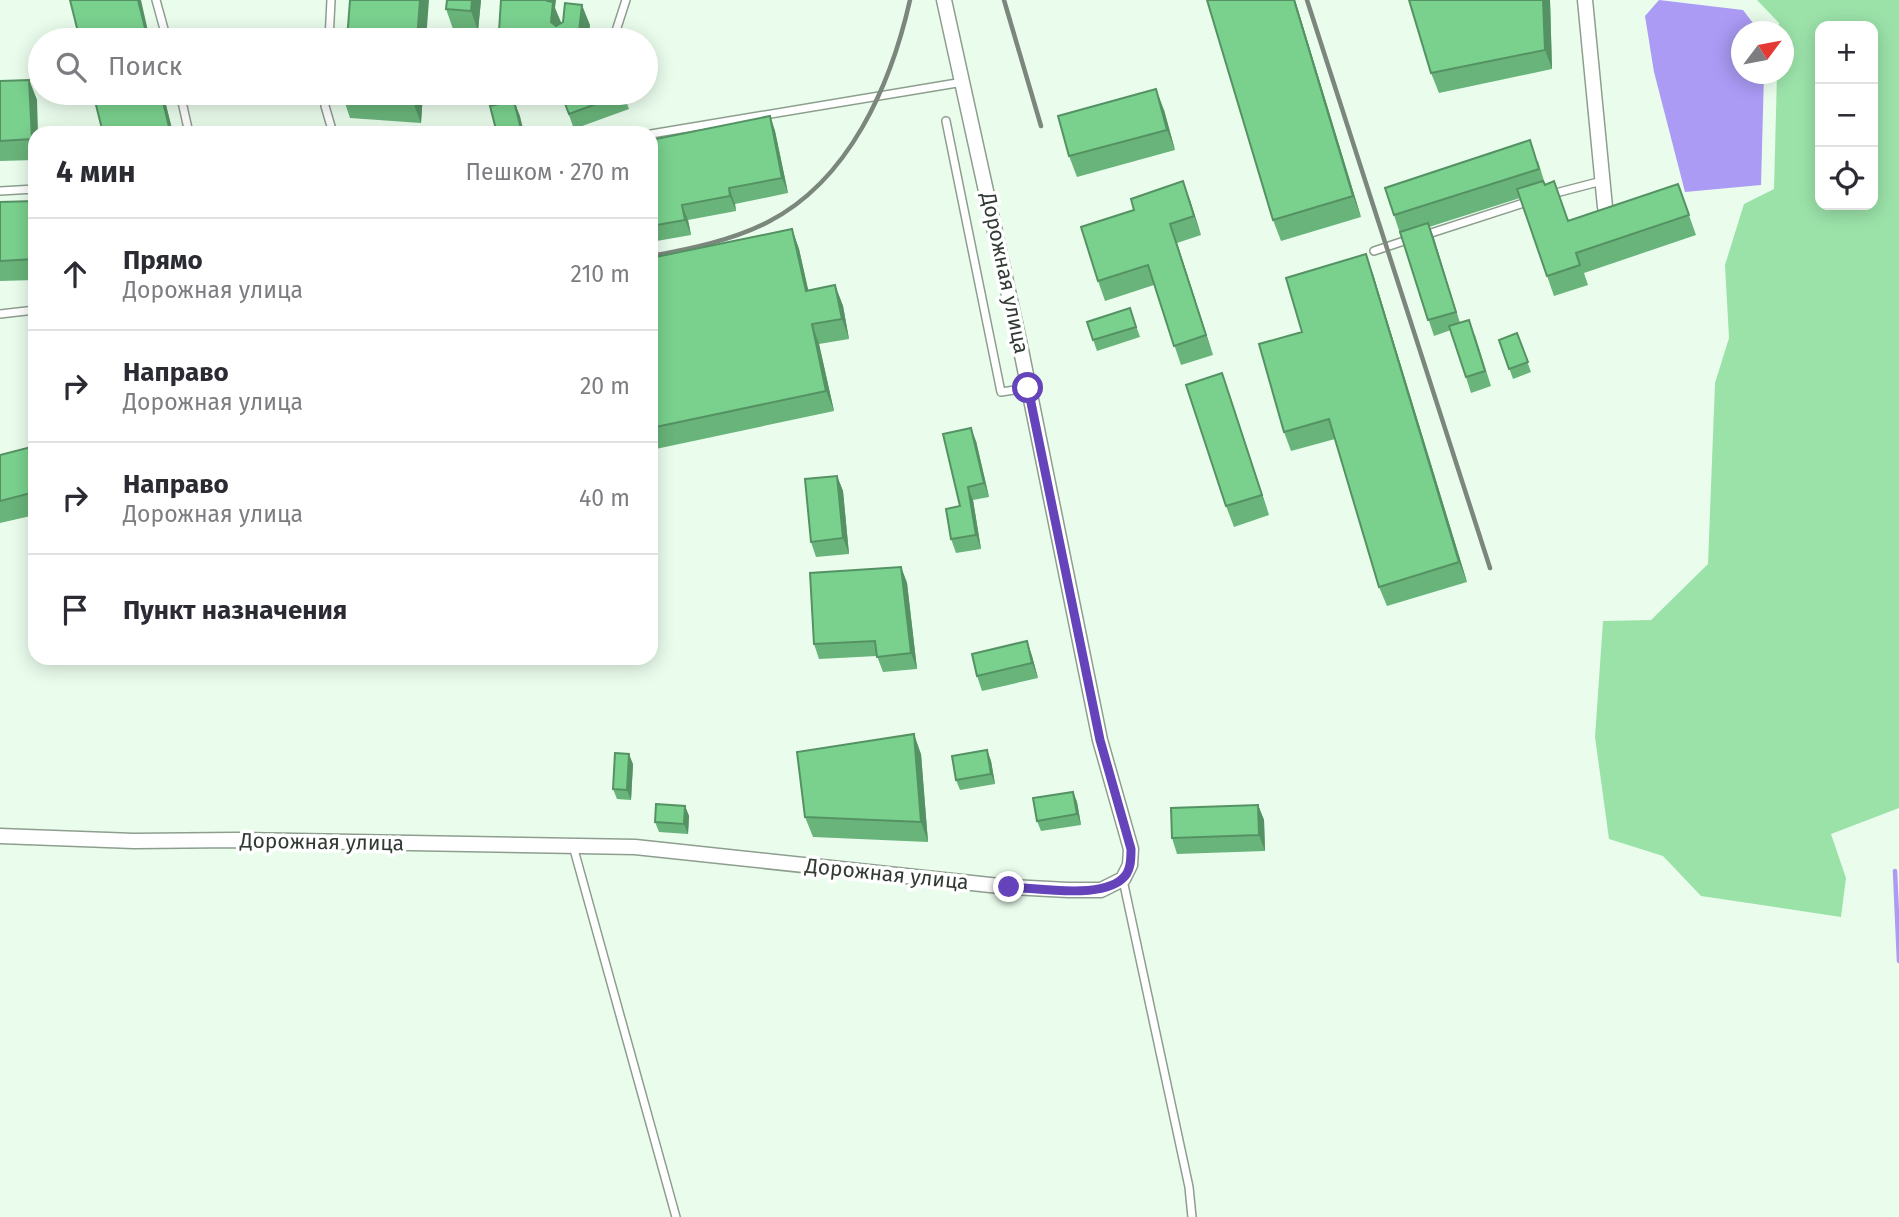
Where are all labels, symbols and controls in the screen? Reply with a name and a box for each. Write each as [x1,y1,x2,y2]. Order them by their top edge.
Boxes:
north arrow [1731,21,1794,84]
map controls [1815,21,1878,210]
button: + [1815,21,1878,84]
search box [28,28,658,105]
icon: search [52,48,90,86]
text: Поиск [108,51,182,82]
button: − [1815,84,1878,147]
button: locate [1815,147,1878,210]
text: 4 мин [56,154,136,190]
text: Пешком · 270 m [466,158,630,186]
street label: Дорожная улица [975,189,1035,356]
text: Прямо [123,245,203,276]
icon: ahead [56,255,94,293]
text: 210 m [571,260,630,288]
text: Дорожная улица [123,276,303,304]
text: Направо [123,357,229,388]
icon: right [56,367,94,405]
text: 20 m [580,372,630,400]
route start [1012,372,1043,403]
text: Дорожная улица [123,388,303,416]
text: Направо [123,469,229,500]
icon: right [56,479,94,517]
text: 40 m [579,484,630,512]
text: Дорожная улица [123,500,303,528]
icon: arrive [56,591,94,629]
text: Пункт назначения [123,595,347,626]
street label: Дорожная улица [239,828,404,856]
street label: Дорожная улица [803,852,970,896]
route end [993,871,1024,902]

